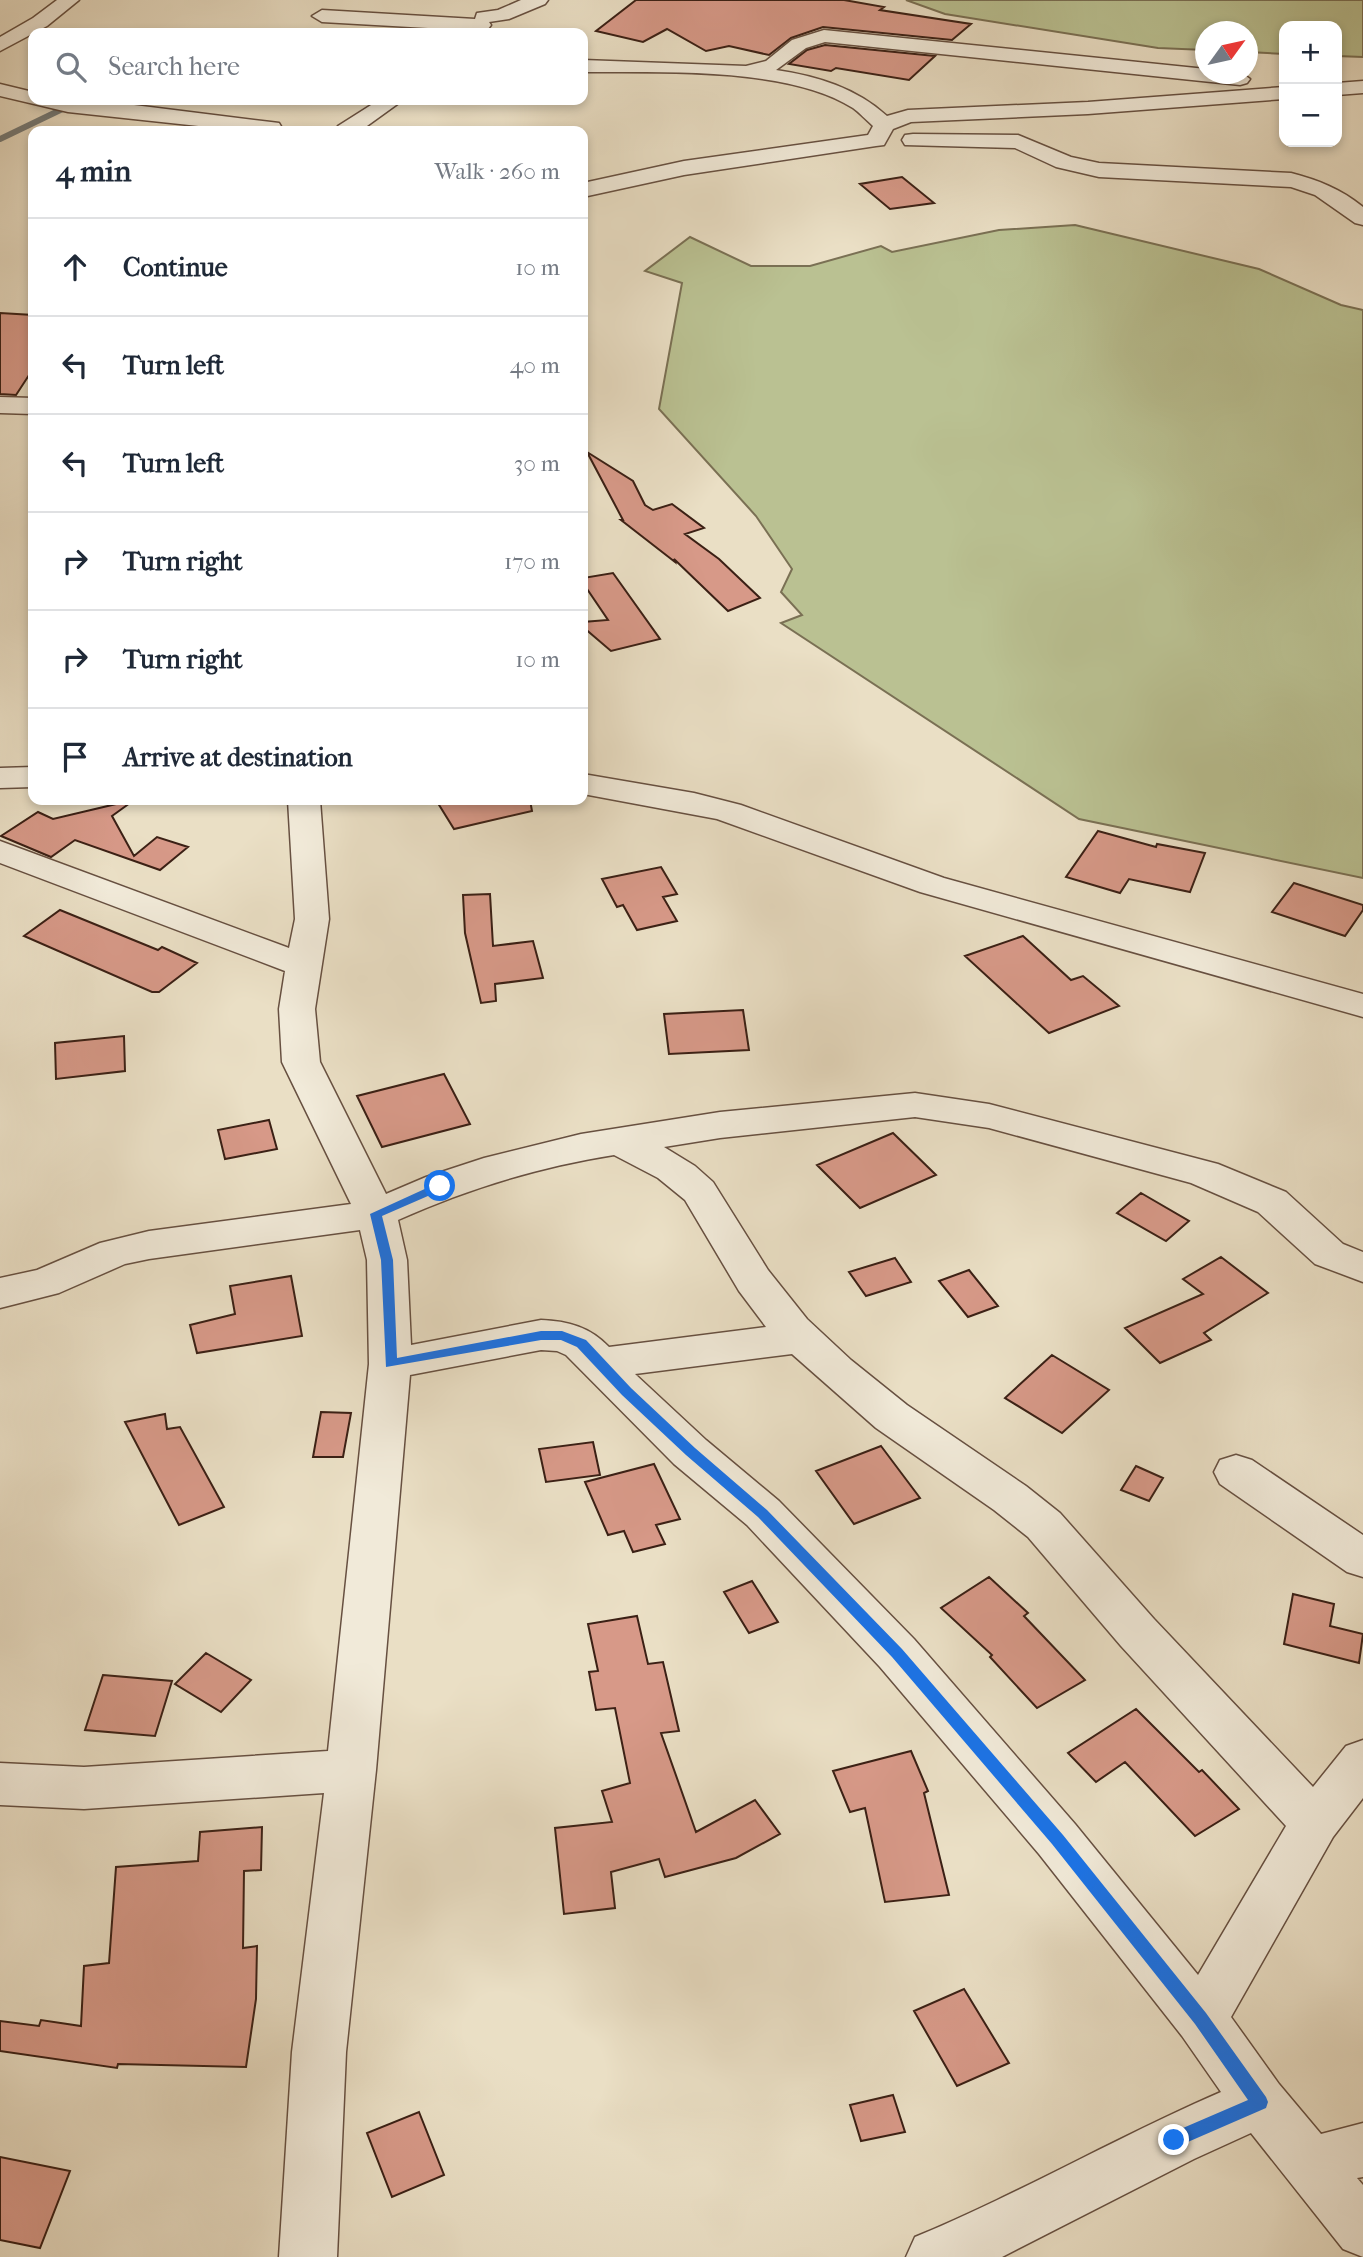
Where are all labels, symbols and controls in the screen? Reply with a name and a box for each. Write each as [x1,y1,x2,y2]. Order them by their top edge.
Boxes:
north arrow [1195,21,1258,84]
map controls [1279,21,1342,147]
button: + [1279,21,1342,84]
search box [28,28,588,105]
icon: search [52,48,90,86]
text: Search here [108,51,240,82]
button: − [1279,84,1342,147]
text: 4 min [56,154,131,189]
text: Walk · 260 m [435,158,560,185]
icon: ahead [56,248,94,286]
text: Continue [123,252,228,283]
text: 10 m [515,254,560,281]
icon: left [56,346,94,384]
text: Turn left [123,350,224,381]
text: 40 m [510,352,560,379]
icon: left [56,444,94,482]
text: Turn left [123,448,224,479]
text: 30 m [514,450,560,477]
icon: right [56,542,94,580]
text: Turn right [123,546,243,577]
text: 170 m [504,548,560,575]
icon: right [56,640,94,678]
text: Turn right [123,644,243,675]
text: 10 m [515,646,560,673]
icon: arrive [56,738,94,776]
text: Arrive at destination [123,742,353,773]
route start [424,1170,455,1201]
route end [1158,2124,1189,2155]

